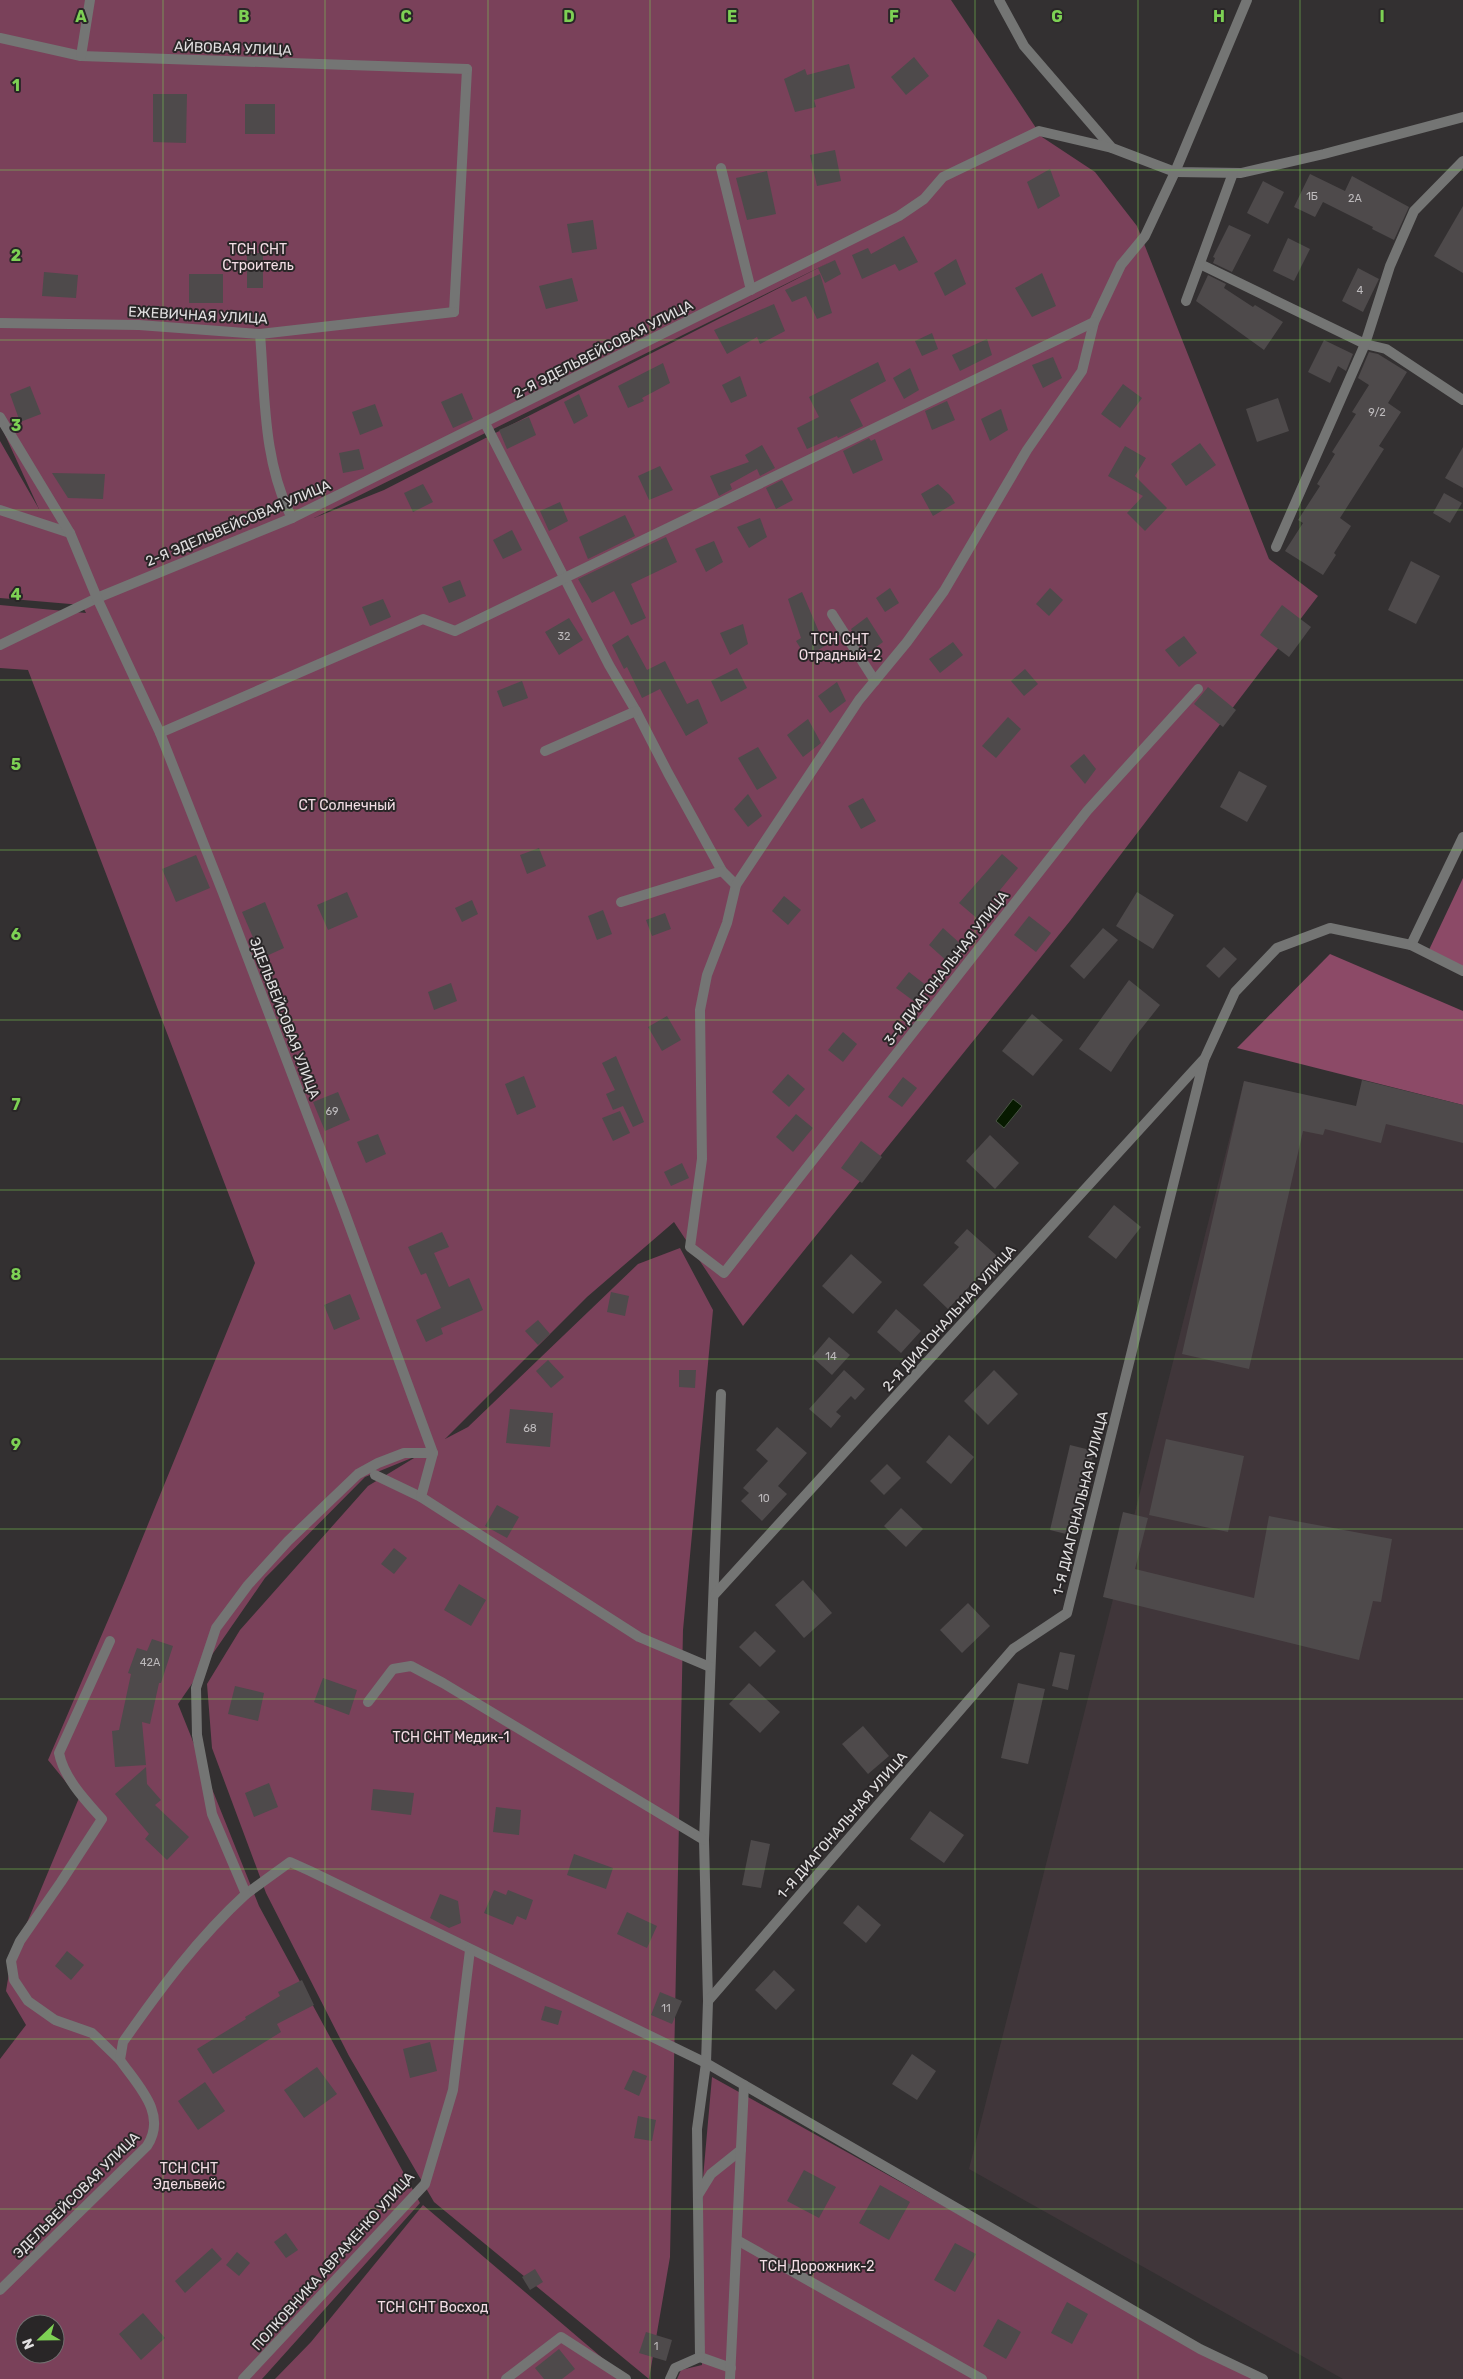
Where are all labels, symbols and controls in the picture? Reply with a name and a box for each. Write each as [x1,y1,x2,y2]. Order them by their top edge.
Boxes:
text: A [75,7,87,26]
text: B [238,7,250,26]
text: C [400,7,412,26]
text: D [563,7,575,26]
text: E [727,7,737,26]
text: F [889,7,899,26]
text: G [1051,7,1063,26]
text: H [1213,7,1225,26]
text: I [1379,7,1385,26]
street label: АЙВОВАЯ УЛИЦА [174,37,293,59]
text: 1 [12,76,20,95]
house number: 1Б [1306,190,1318,203]
house number: 2А [1348,192,1363,205]
park label: ТСН СНТ Строитель [222,241,294,274]
text: 2 [11,246,21,265]
house number: 4 [1357,284,1364,297]
street label: 2-Я ЭДЕЛЬВЕЙСОВАЯ УЛИЦА [510,295,696,402]
street label: ЕЖЕВИЧНАЯ УЛИЦА [128,303,269,328]
house number: 9/2 [1368,406,1386,419]
text: 3 [11,416,21,435]
street label: 2-Я ЭДЕЛЬВЕЙСОВАЯ УЛИЦА [143,476,334,570]
text: 4 [11,585,22,604]
house number: 32 [557,630,571,643]
park label: ТСН СНТ Отрадный-2 [799,631,881,664]
text: 5 [11,755,21,774]
park label: СТ Солнечный [298,797,396,814]
street label: 3-Я ДИАГОНАЛЬНАЯ УЛИЦА [881,887,1012,1049]
text: 6 [11,925,21,944]
street label: ЭДЕЛЬВЕЙСОВАЯ УЛИЦА [246,935,324,1102]
text: 7 [11,1095,21,1114]
house number: 69 [325,1105,339,1118]
street label: 2-Я ДИАГОНАЛЬНАЯ УЛИЦА [879,1241,1020,1395]
text: 8 [11,1265,22,1284]
house number: 14 [825,1350,837,1363]
street label: 1-Я ДИАГОНАЛЬНАЯ УЛИЦА [1049,1409,1112,1597]
house number: 68 [523,1422,537,1435]
text: 9 [11,1435,21,1454]
house number: 10 [758,1492,770,1505]
house number: 42А [140,1656,161,1669]
park label: ТСН СНТ Медик-1 [393,1729,509,1746]
street label: 1-Я ДИАГОНАЛЬНАЯ УЛИЦА [774,1748,911,1902]
house number: 11 [661,2002,671,2015]
street label: ЭДЕЛЬВЕЙСОВАЯ УЛИЦА [9,2127,144,2262]
park label: ТСН СНТ Эдельвейс [153,2160,225,2193]
street label: ПОЛКОВНИКА АВРАМЕНКО УЛИЦА [249,2168,419,2354]
park label: ТСН Дорожник-2 [760,2258,874,2275]
park label: ТСН СНТ Восход [378,2299,488,2316]
north arrow [15,2314,65,2364]
text: N [19,2336,38,2352]
house number: 1 [654,2340,658,2353]

